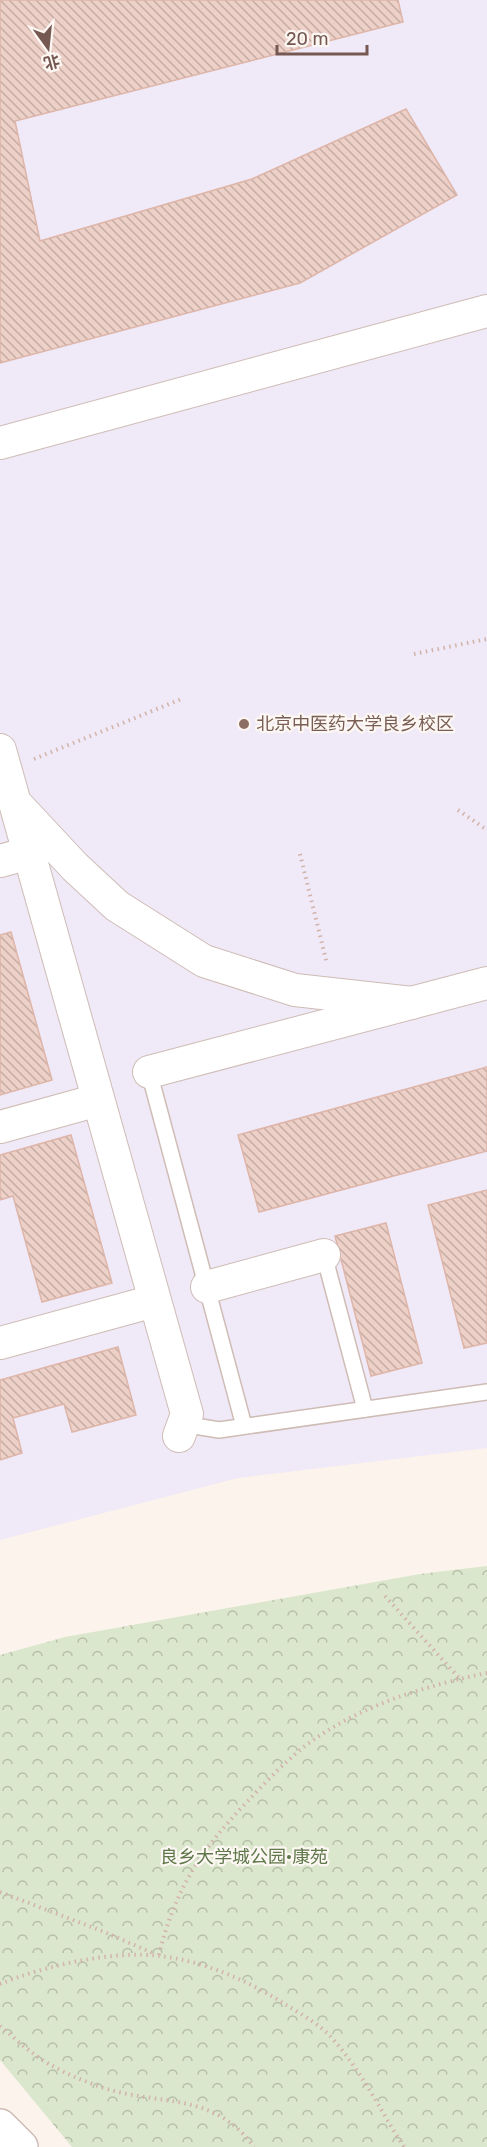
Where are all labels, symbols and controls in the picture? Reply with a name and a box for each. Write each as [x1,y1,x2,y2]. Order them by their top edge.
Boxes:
north arrow [18,18,78,78]
scale bar [277,18,367,56]
text: 20 m [286,28,328,50]
text: 北 [42,51,62,73]
place label: 北京中医药大学良乡校区 [256,713,454,735]
marker: 北京中医药大学良乡校区 [237,717,251,731]
park label: 良乡大学城公园·康苑 [160,1846,328,1868]

